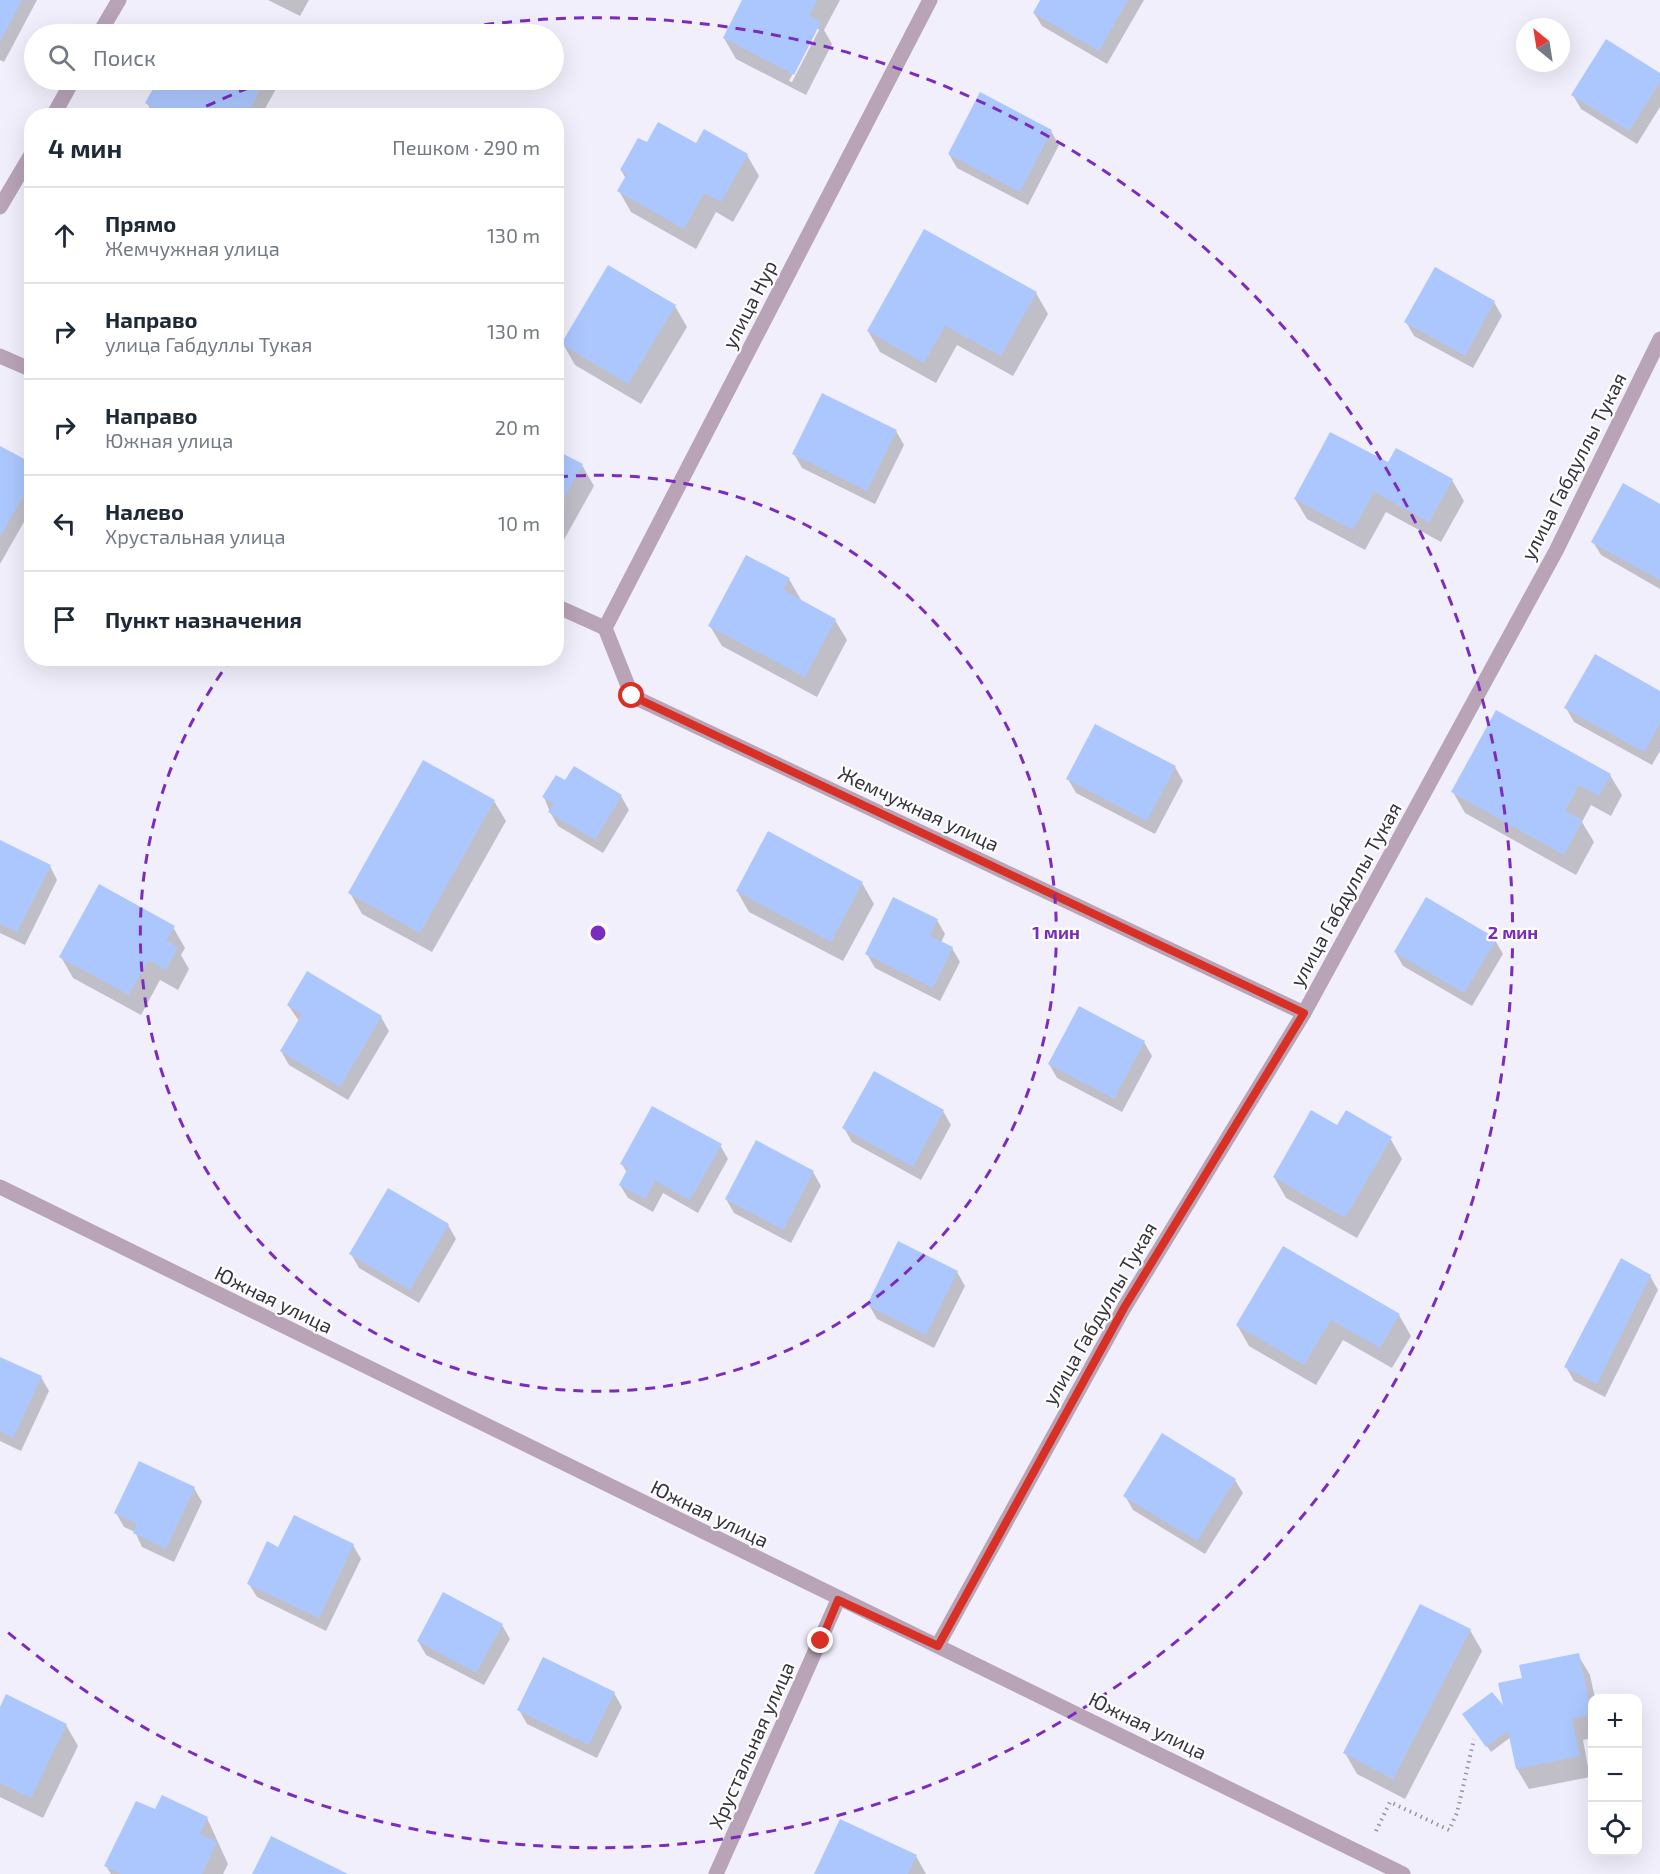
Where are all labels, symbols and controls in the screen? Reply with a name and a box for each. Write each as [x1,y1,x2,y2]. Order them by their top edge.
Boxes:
north arrow [1516,18,1570,72]
search box [24,24,564,90]
icon: search [45,41,78,74]
text: Поиск [93,44,156,70]
text: 4 мин [48,132,122,163]
text: Пешком · 290 m [392,135,540,159]
text: Прямо [105,210,176,236]
icon: ahead [48,219,81,252]
text: 130 m [487,223,540,247]
text: Жемчужная улица [105,236,280,260]
street label: улица Нур [717,256,782,353]
text: Направо [105,306,198,332]
icon: right [48,315,81,348]
text: 130 m [487,319,540,343]
text: улица Габдуллы Тукая [105,332,312,356]
street label: улица Габдуллы Тукая [1515,368,1632,564]
text: Направо [105,402,198,428]
icon: right [48,411,81,444]
text: 20 m [495,415,540,439]
text: Южная улица [105,428,233,452]
text: Налево [105,498,184,524]
icon: left [48,507,81,540]
text: 10 m [498,511,540,535]
text: Хрустальная улица [105,524,285,548]
icon: arrive [48,603,81,636]
text: Пункт назначения [105,606,302,632]
route start [618,682,644,708]
street label: Жемчужная улица [834,760,1003,857]
street label: улица Габдуллы Тукая [1284,798,1407,991]
text: 1 мин [1032,921,1080,943]
text: 2 мин [1488,921,1538,943]
centre of rings [588,923,608,943]
street label: улица Габдуллы Тукая [1037,1217,1162,1409]
street label: Южная улица [211,1260,337,1339]
street label: Южная улица [647,1474,773,1553]
route end [807,1627,833,1653]
street label: Хрустальная улица [703,1658,800,1833]
street label: Южная улица [1085,1686,1211,1765]
map controls [1588,1694,1642,1856]
button: + [1588,1694,1642,1748]
button: − [1588,1748,1642,1802]
button: locate [1588,1802,1642,1856]

